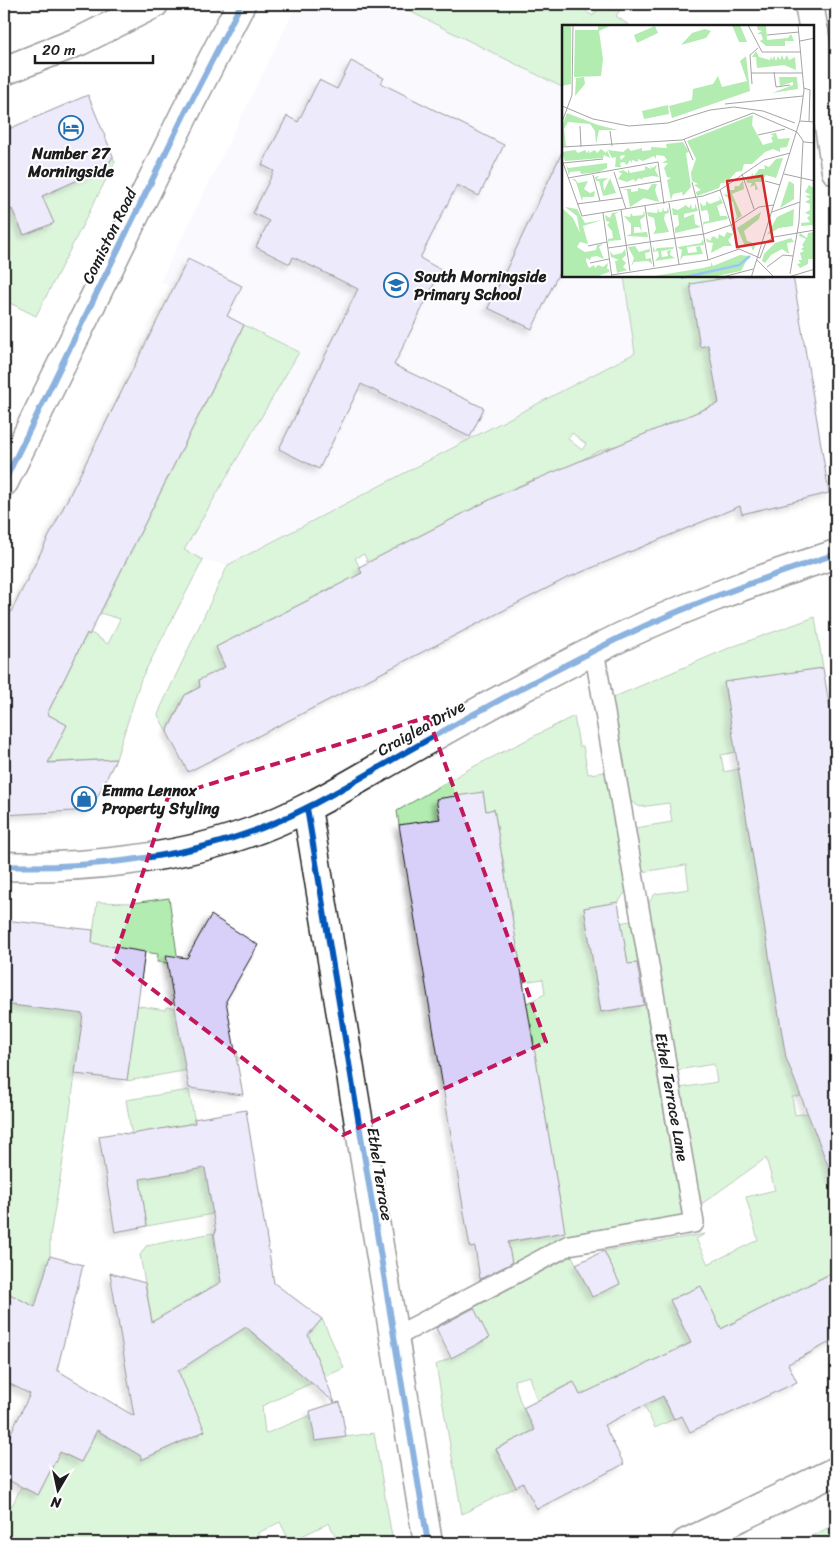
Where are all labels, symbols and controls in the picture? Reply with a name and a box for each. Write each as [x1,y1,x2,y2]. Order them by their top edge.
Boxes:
inset map [562,25,815,278]
scale bar [35,32,152,64]
text: 20 m [42,37,76,63]
hotel icon: Number 27 Morningside [58,115,84,141]
place label: Number 27 Morningside [27,139,115,186]
street label: Comiston Road [73,182,145,289]
place label: South Morningside Primary School [413,262,546,309]
school or university icon: South Morningside Primary School [383,272,409,298]
street label: Craiglea Drive [371,692,471,764]
place label: Emma Lennox Property Styling [102,776,221,823]
shop icon: Emma Lennox Property Styling [71,786,97,812]
street label: Ethel Terrace Lane [646,1030,698,1164]
street label: Ethel Terrace [358,1125,402,1223]
north arrow [32,1464,82,1514]
text: N [49,1489,64,1516]

